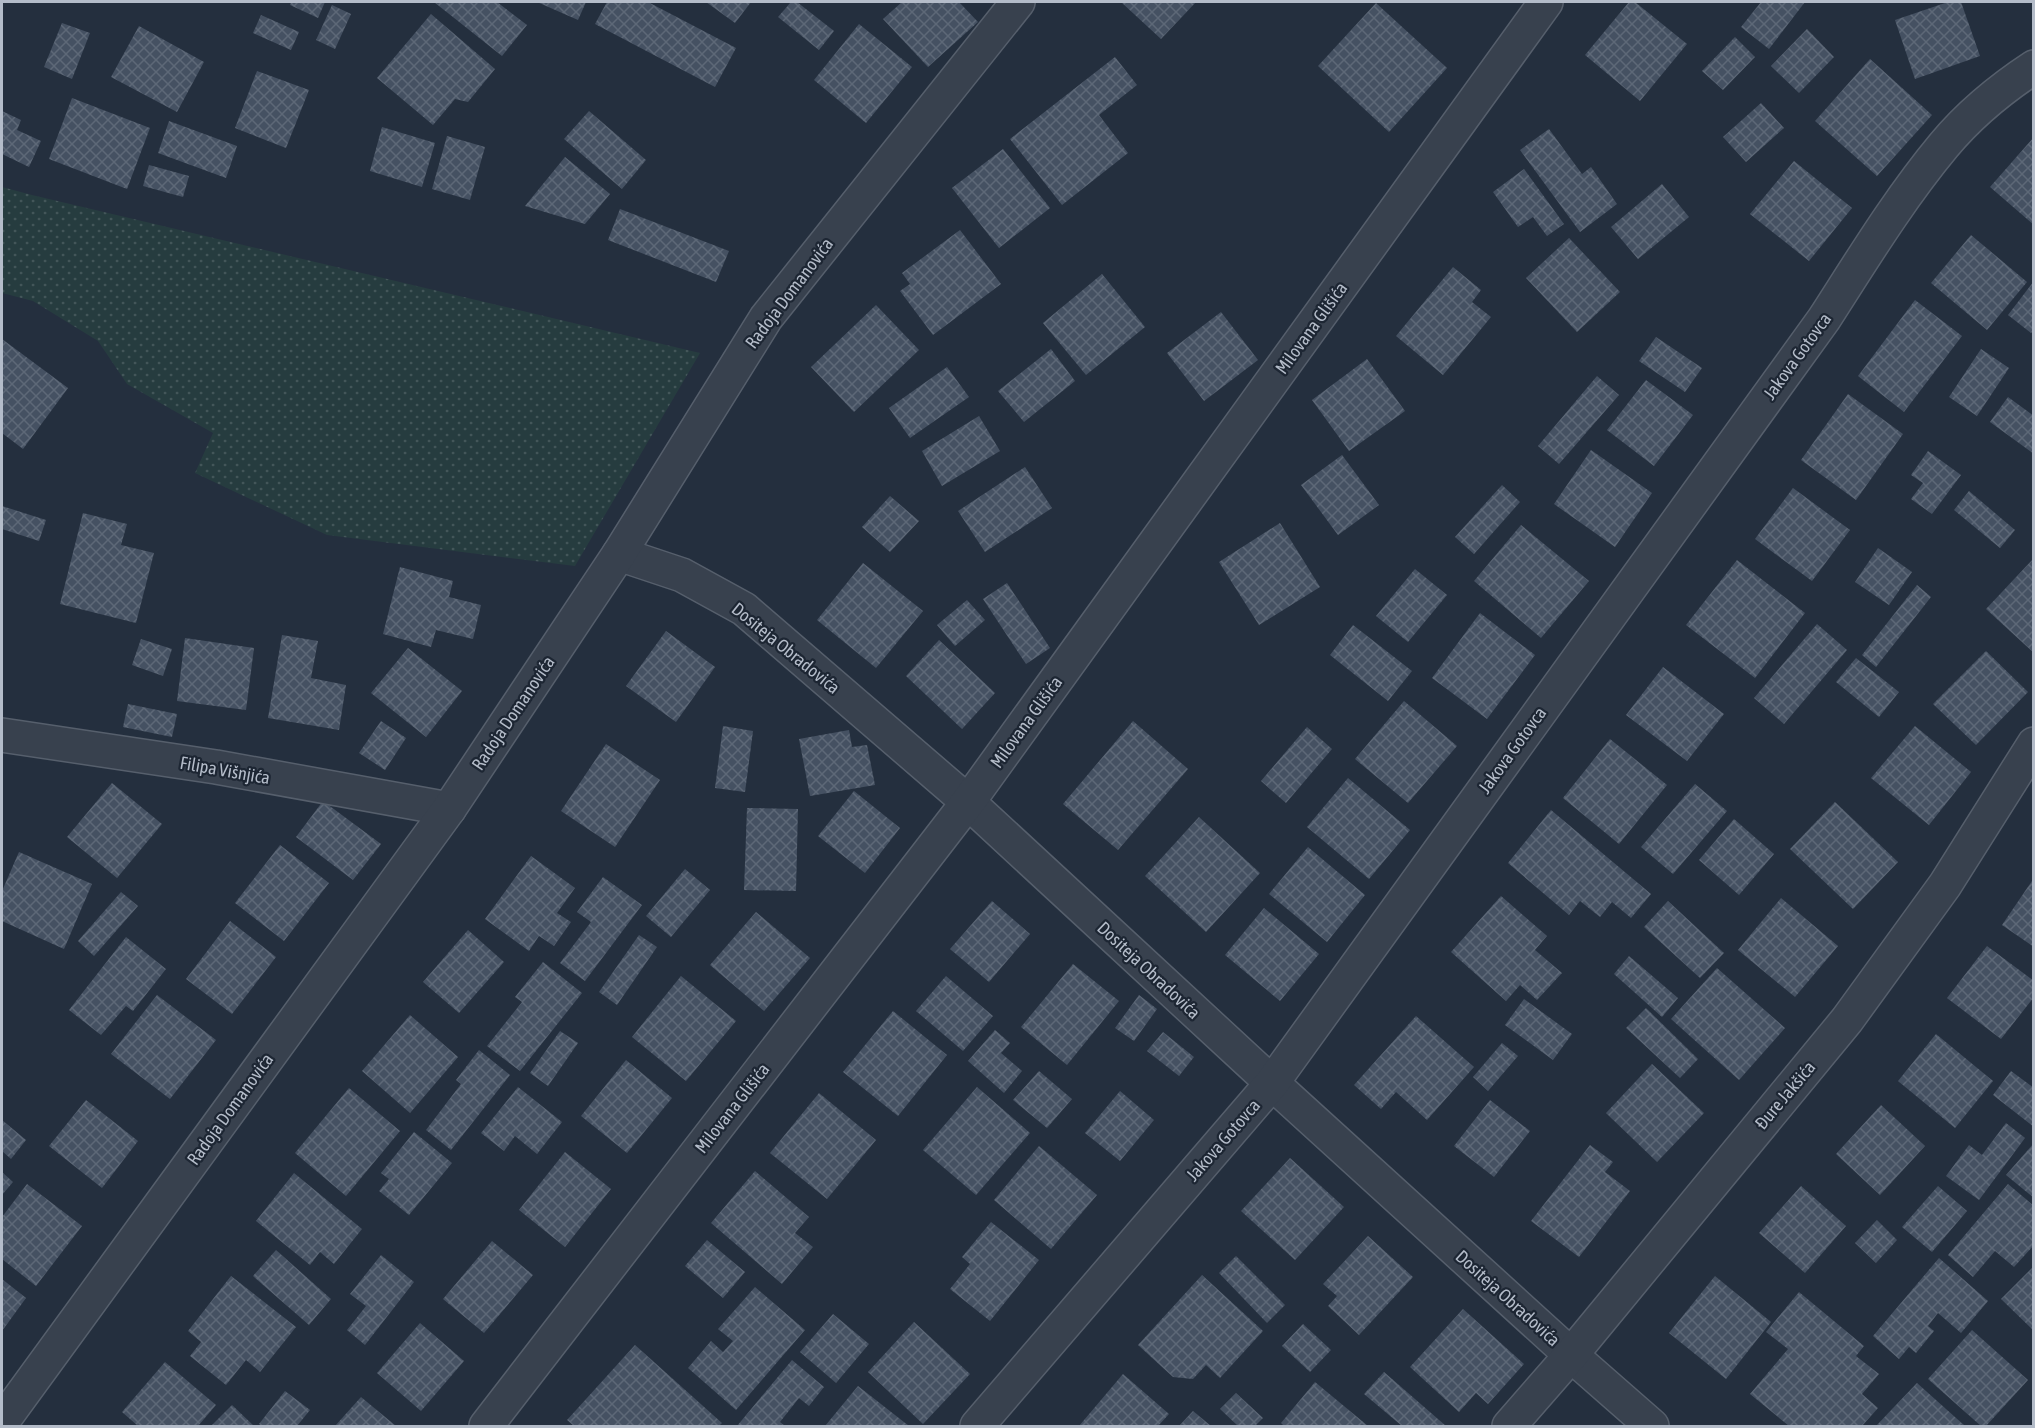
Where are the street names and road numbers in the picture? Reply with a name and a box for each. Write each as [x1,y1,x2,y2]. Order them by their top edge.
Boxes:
street label: Radoja Domanovića [741,234,837,352]
street label: Milovana Glišića [1271,278,1351,378]
street label: Jakova Gotovca [1759,309,1835,403]
street label: Dositeja Obradovića [728,598,844,698]
street label: Radoja Domanovića [467,652,559,774]
street label: Milovana Glišića [986,672,1066,772]
street label: Jakova Gotovca [1474,703,1550,797]
street label: Filipa Višnjića [178,752,272,788]
street label: Dositeja Obradovića [1093,917,1205,1023]
street label: Radoja Domanovića [182,1049,278,1169]
street label: Đure Jakšića [1751,1057,1819,1133]
street label: Milovana Glišića [690,1059,774,1157]
street label: Jakova Gotovca [1182,1095,1264,1185]
street label: Dositeja Obradovića [1452,1246,1564,1350]

